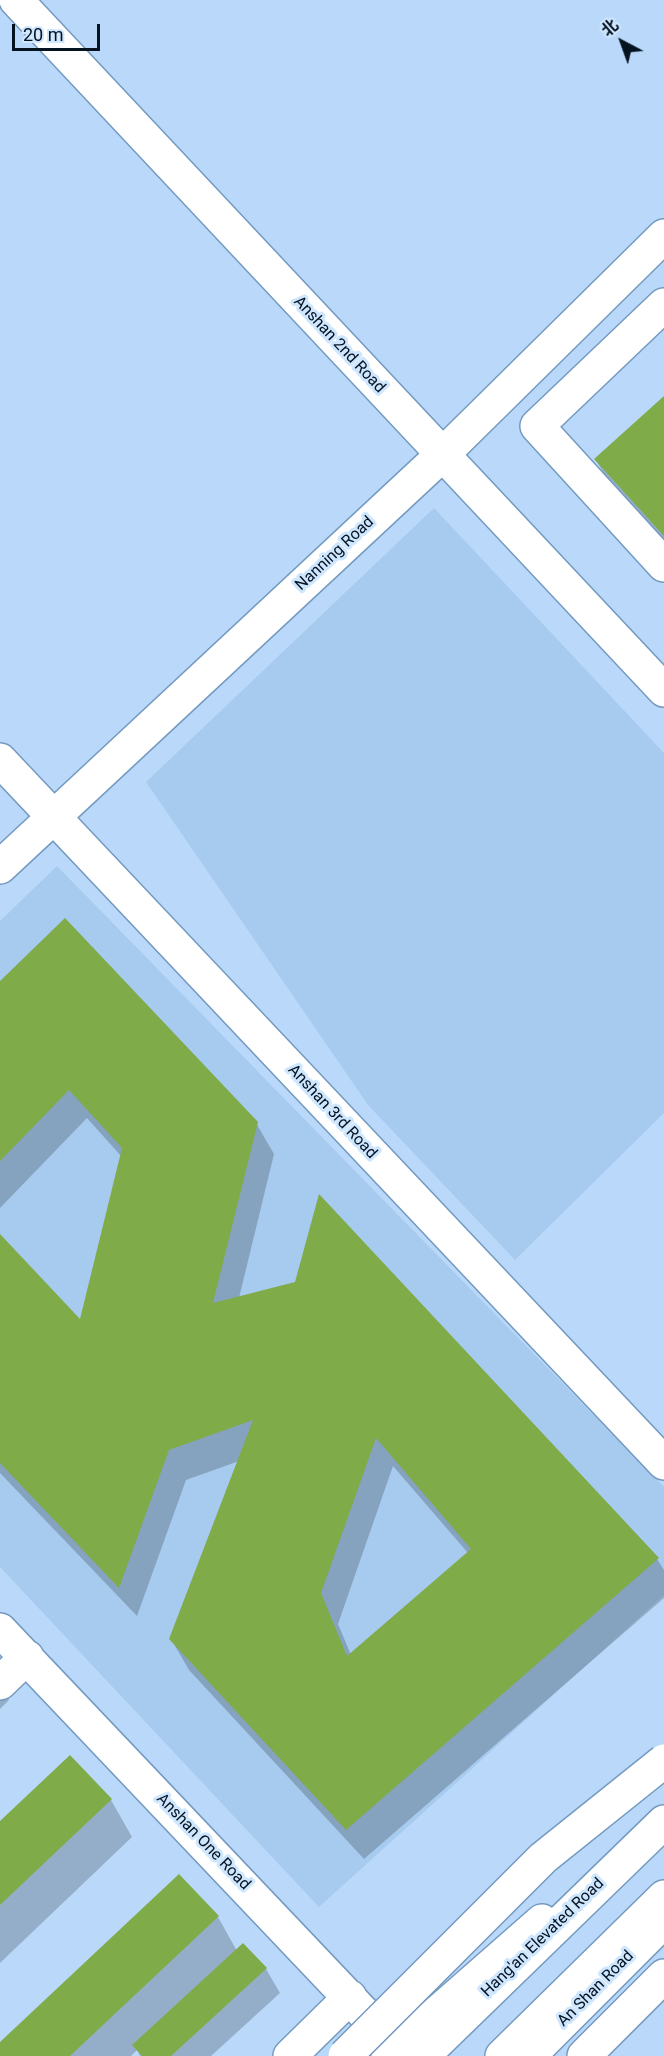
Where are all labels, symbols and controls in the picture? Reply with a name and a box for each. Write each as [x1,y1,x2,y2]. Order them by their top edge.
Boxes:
scale bar [15,12,104,50]
north arrow [592,12,652,72]
text: 北 [598,16,622,40]
text: 20 m [23,24,63,45]
street label: Anshan 2nd Road [289,293,389,397]
street label: Nanning Road [292,513,378,595]
street label: Anshan 3rd Road [283,1061,381,1163]
street label: Anshan One Road [152,1790,254,1894]
street label: Hang'an Elevated Road [478,1874,608,2002]
street label: An Shan Road [554,1947,638,2031]

